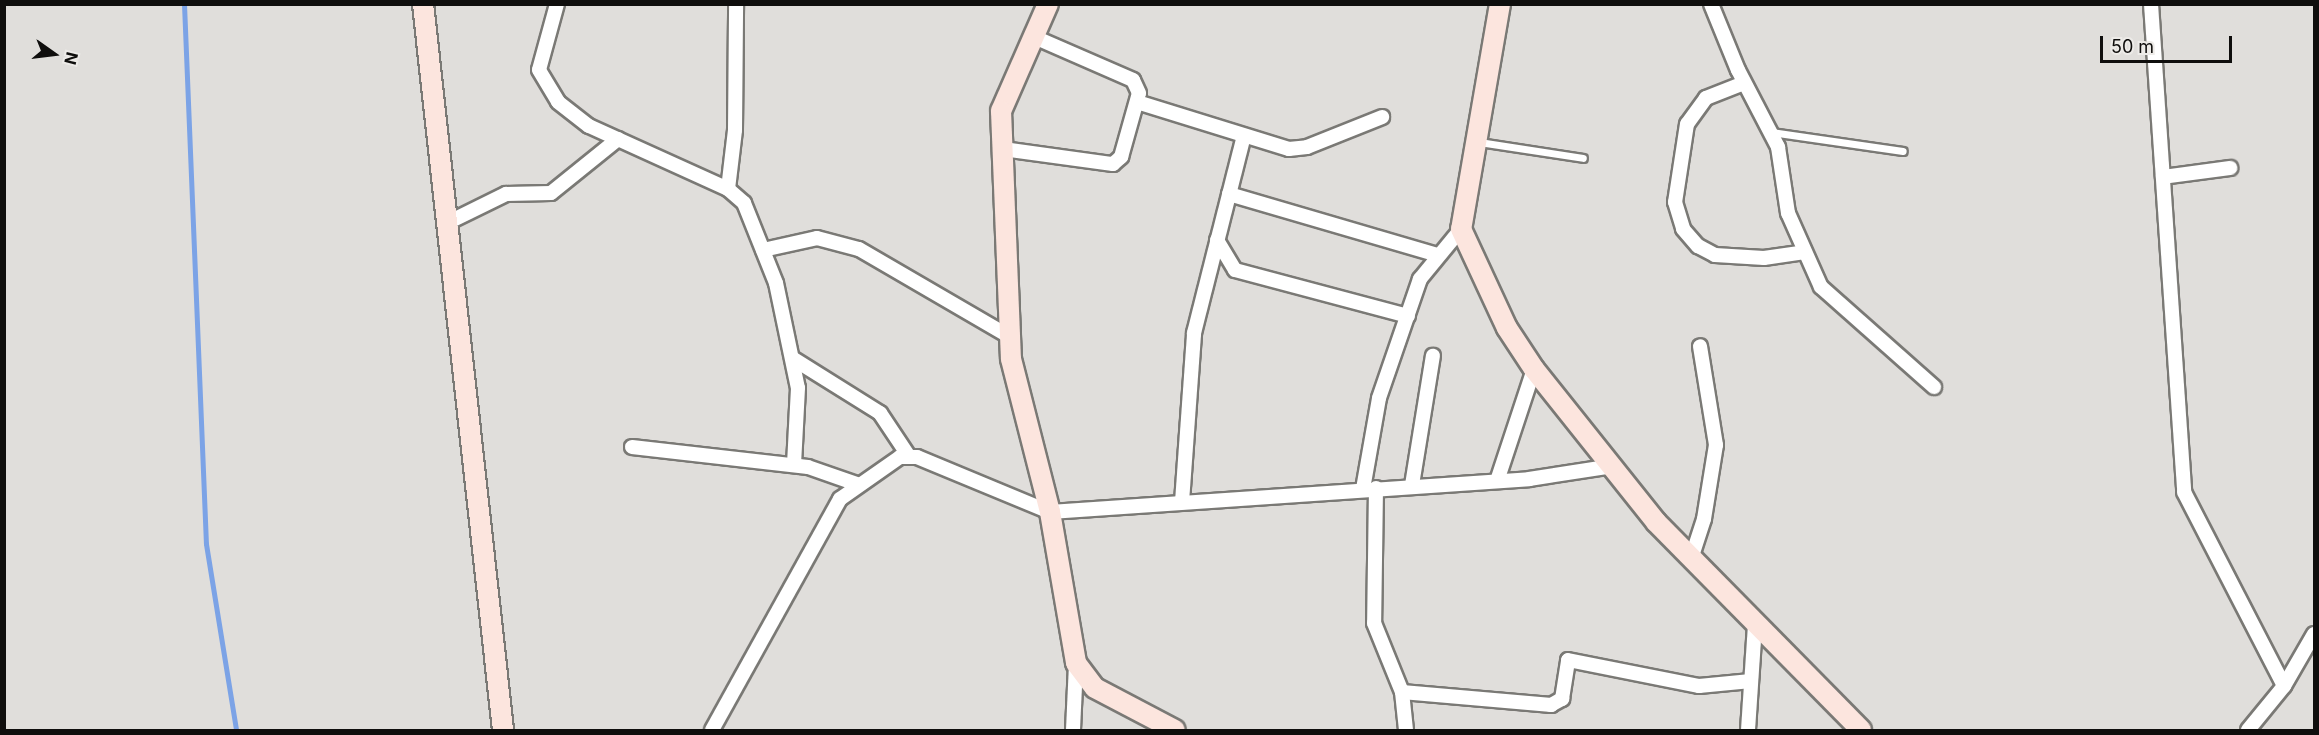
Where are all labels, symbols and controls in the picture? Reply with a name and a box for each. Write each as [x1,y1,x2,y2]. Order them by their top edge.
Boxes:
north arrow [24,24,84,84]
scale bar [2103,24,2235,62]
text: 50 m [2111,36,2154,57]
text: N [60,50,83,67]

